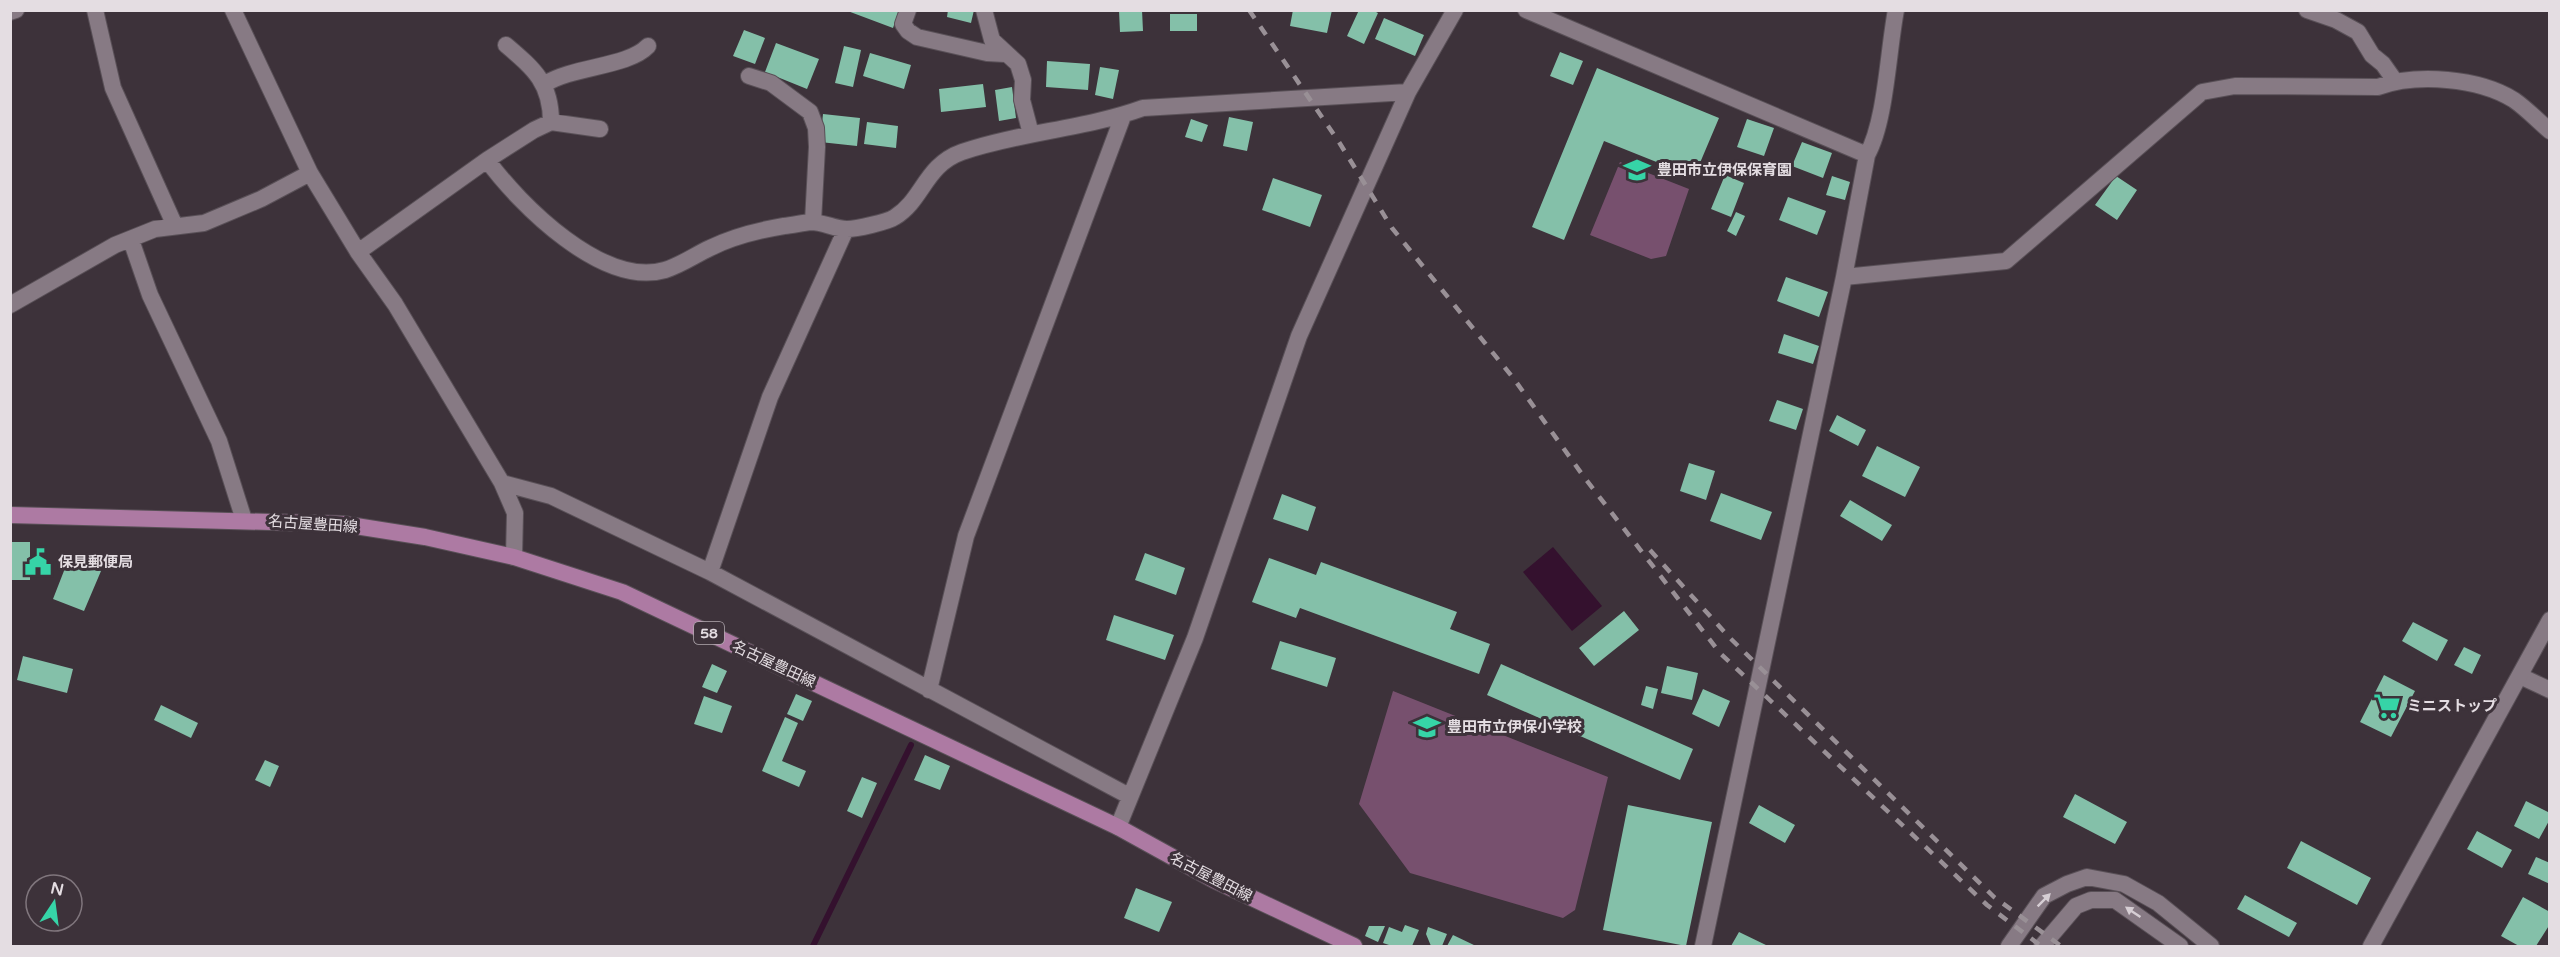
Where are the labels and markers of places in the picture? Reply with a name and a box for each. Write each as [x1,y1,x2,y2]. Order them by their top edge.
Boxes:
school or university icon: 豊田市立伊保保育園 [1622,155,1652,185]
place label: 豊田市立伊保保育園 [1657,161,1792,179]
public building icon: 保見郵便局 [23,547,53,577]
place label: 保見郵便局 [58,553,133,571]
supermarket icon: ミニストップ [2372,691,2402,721]
place label: ミニストップ [2407,697,2497,715]
school or university icon: 豊田市立伊保小学校 [1412,712,1442,742]
place label: 豊田市立伊保小学校 [1447,718,1582,736]

